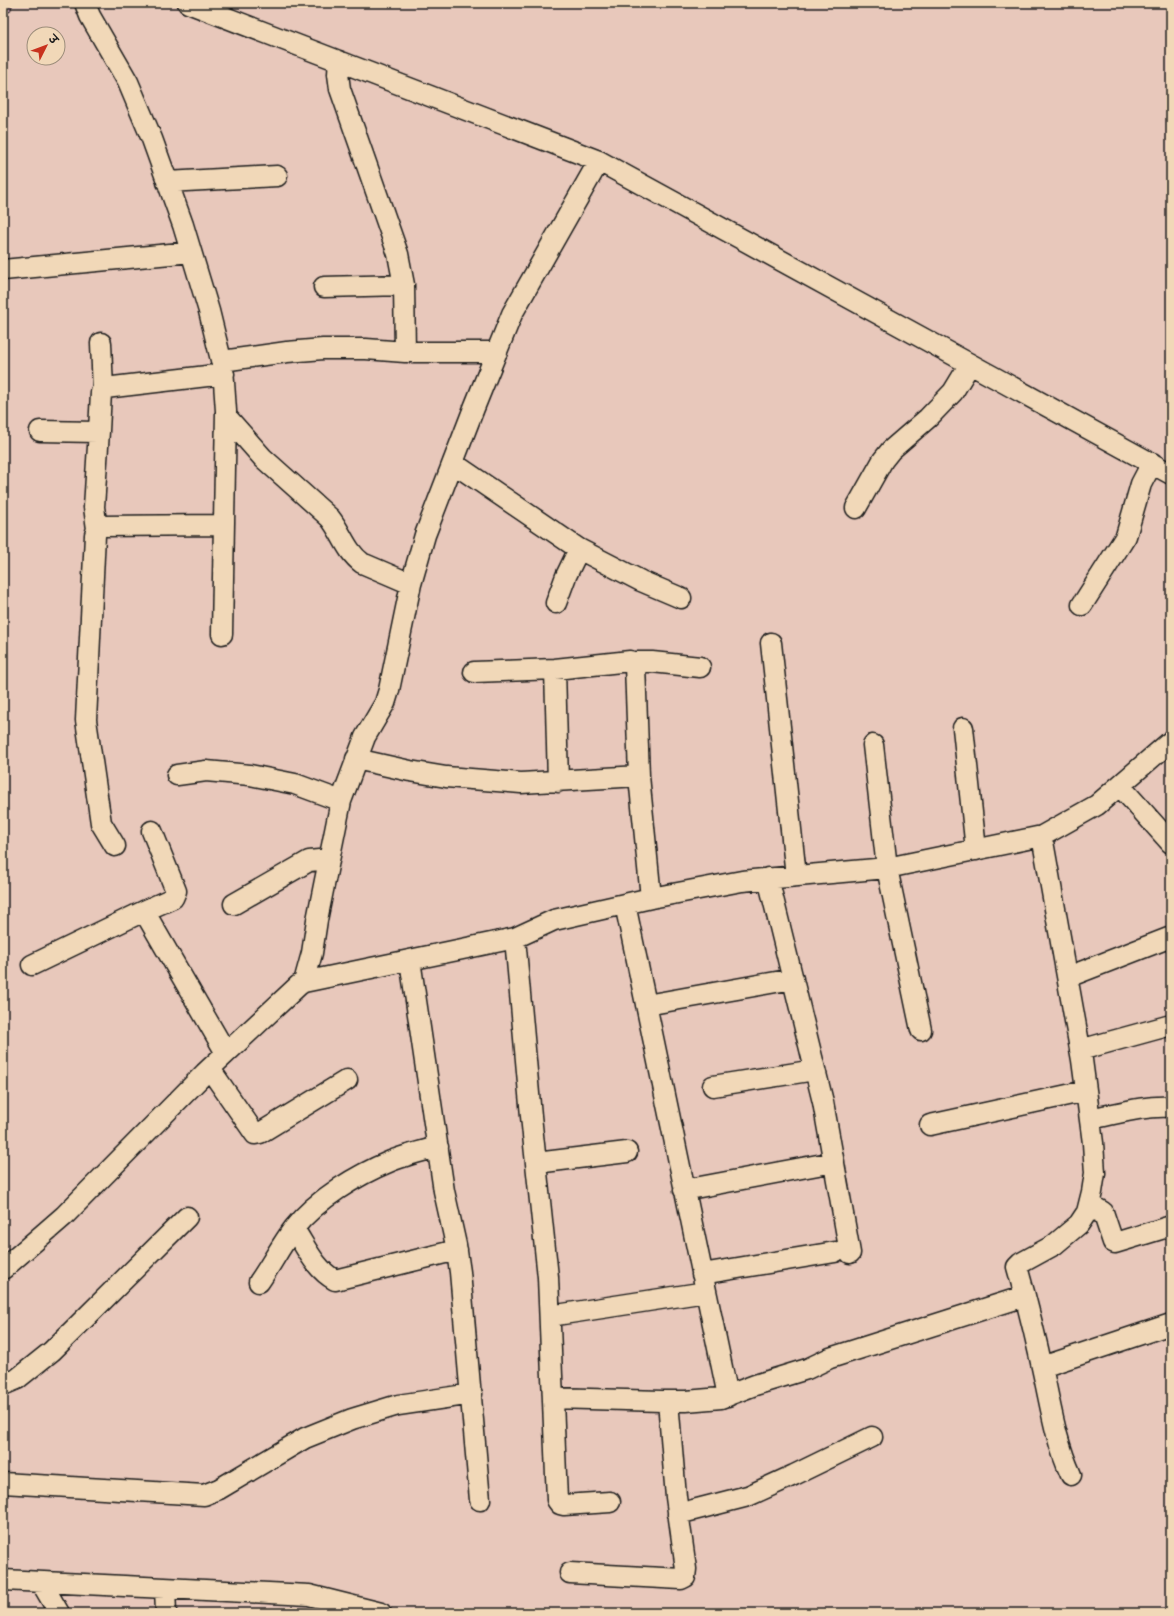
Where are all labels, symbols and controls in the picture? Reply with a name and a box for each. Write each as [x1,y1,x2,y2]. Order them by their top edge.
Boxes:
north arrow [26,26,66,66]
text: उ [45,31,62,48]

